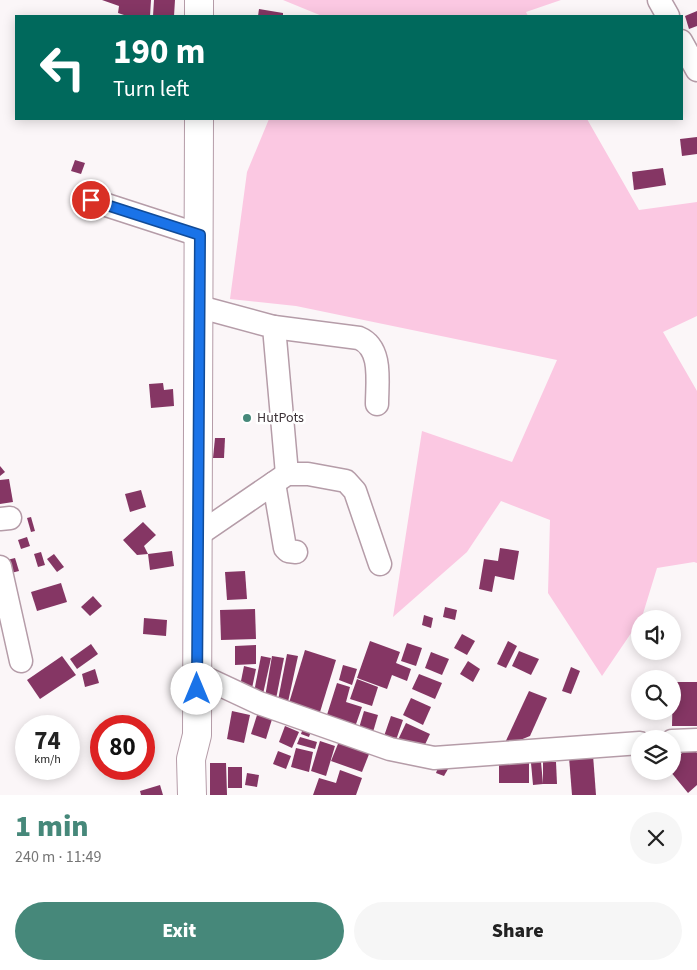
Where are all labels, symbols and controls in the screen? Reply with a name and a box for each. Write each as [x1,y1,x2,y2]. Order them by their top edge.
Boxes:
text: 190 m [113,27,205,77]
icon: left [30,35,95,100]
text: Turn left [113,73,189,105]
pin [70,179,112,221]
icon: arrive [77,186,105,214]
place label: HutPots [257,408,304,428]
marker: HutPots [241,412,253,424]
map controls [631,610,681,780]
button: sound [631,610,681,660]
position arrow [170,662,222,714]
button: search [631,670,681,720]
speed limit sign: 80 [90,715,155,780]
text: 74 [34,723,61,759]
button: layers [631,730,681,780]
text: km/h [34,751,61,768]
text: 1 min [15,805,89,848]
button: close [630,812,682,864]
text: 240 m · 11:49 [15,846,102,868]
button: Exit [15,902,344,960]
button: Share [354,902,682,960]

